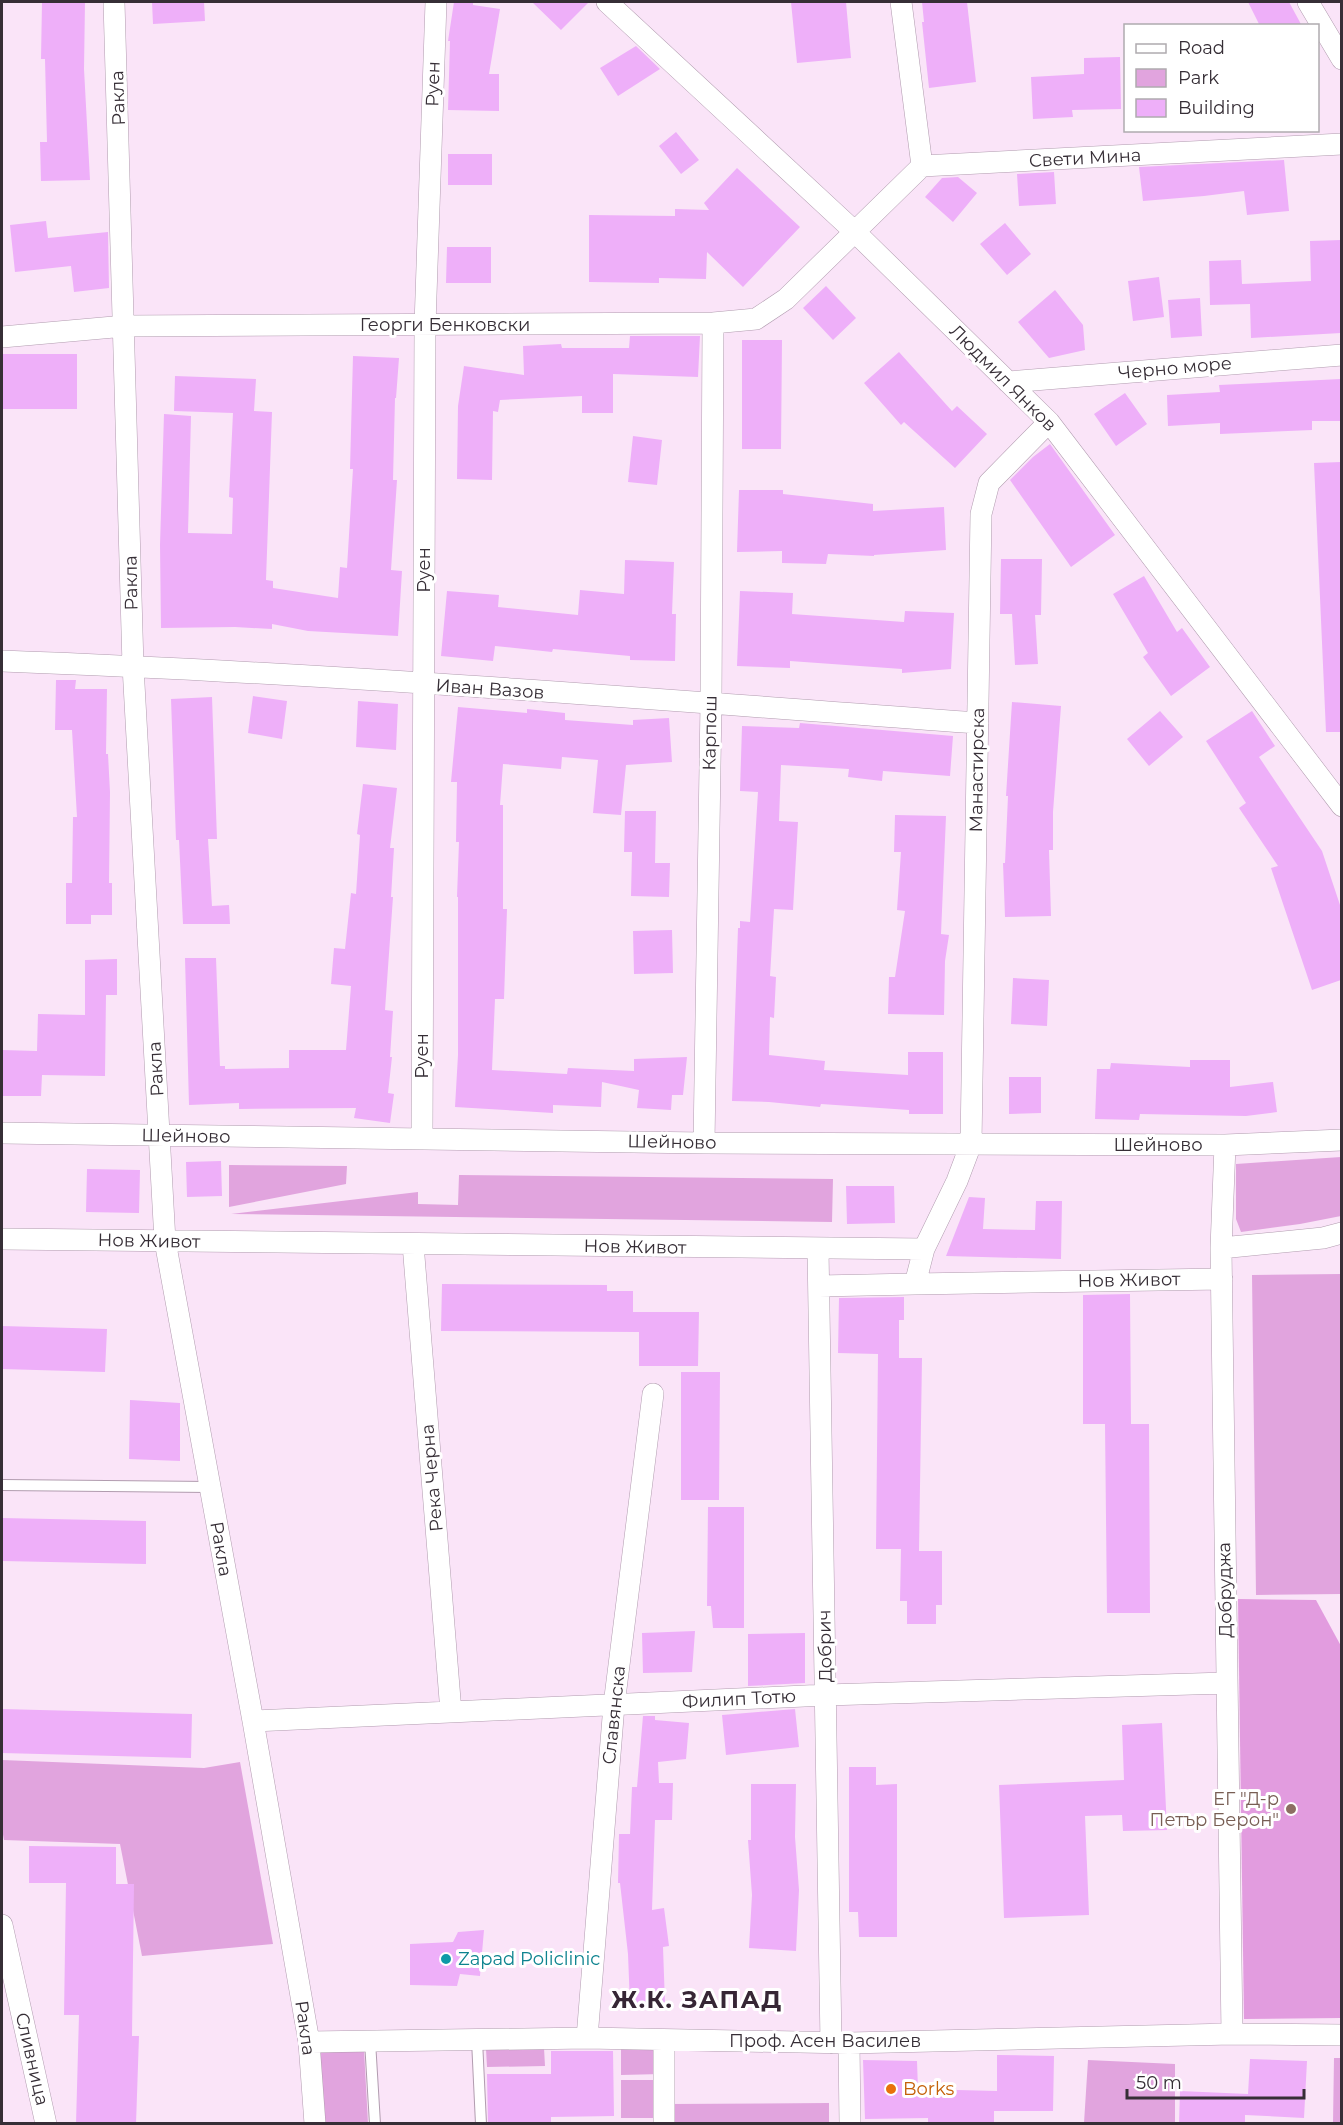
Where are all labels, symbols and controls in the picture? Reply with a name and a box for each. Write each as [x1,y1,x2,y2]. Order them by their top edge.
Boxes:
legend [1124,24,1319,132]
text: Road [1178,37,1225,59]
street label: Руен [421,61,445,107]
text: Park [1178,67,1219,89]
street label: Ракла [106,70,130,126]
text: Building [1178,97,1255,119]
street label: Свети Мина [1028,144,1142,172]
street label: Георги Бенковски [360,314,530,336]
street label: Людмил Янков [945,320,1061,436]
street label: Черно море [1117,352,1233,384]
street label: Руен [413,547,435,593]
street label: Ракла [120,555,142,611]
street label: Иван Вазов [435,674,545,704]
street label: Карпош [698,695,722,771]
street label: Манастирска [965,708,989,832]
street label: Руен [411,1033,433,1079]
street label: Ракла [144,1041,168,1097]
street label: Шейново [141,1124,231,1148]
street label: Шейново [627,1130,717,1154]
street label: Шейново [1113,1134,1203,1156]
street label: Нов Живот [97,1229,201,1253]
street label: Нов Живот [583,1235,687,1259]
street label: Нов Живот [1077,1268,1181,1292]
street label: Река Черна [416,1423,448,1533]
street label: Ракла [205,1520,237,1578]
street label: Добруджа [1213,1542,1237,1638]
street label: Добрич [813,1609,837,1683]
street label: Славянска [598,1665,630,1765]
street label: Филип Тотю [681,1685,797,1713]
place label: ЕГ "Д-р Петър Берон" [1150,1788,1279,1831]
marker: ЕГ "Д-р Петър Берон" [1284,1802,1298,1816]
place label: Zapad Policlinic [458,1948,601,1970]
marker: Zapad Policlinic [439,1952,453,1966]
district label: Ж.К. ЗАПАД [611,1985,783,2014]
street label: Ракла [290,1999,320,2057]
street label: Сливница [11,2010,53,2108]
street label: Проф. Асен Василев [729,2030,921,2052]
scale bar [1127,2062,1304,2100]
text: 50 m [1136,2072,1182,2094]
place label: Borks [903,2078,954,2100]
marker: Borks [884,2082,898,2096]

